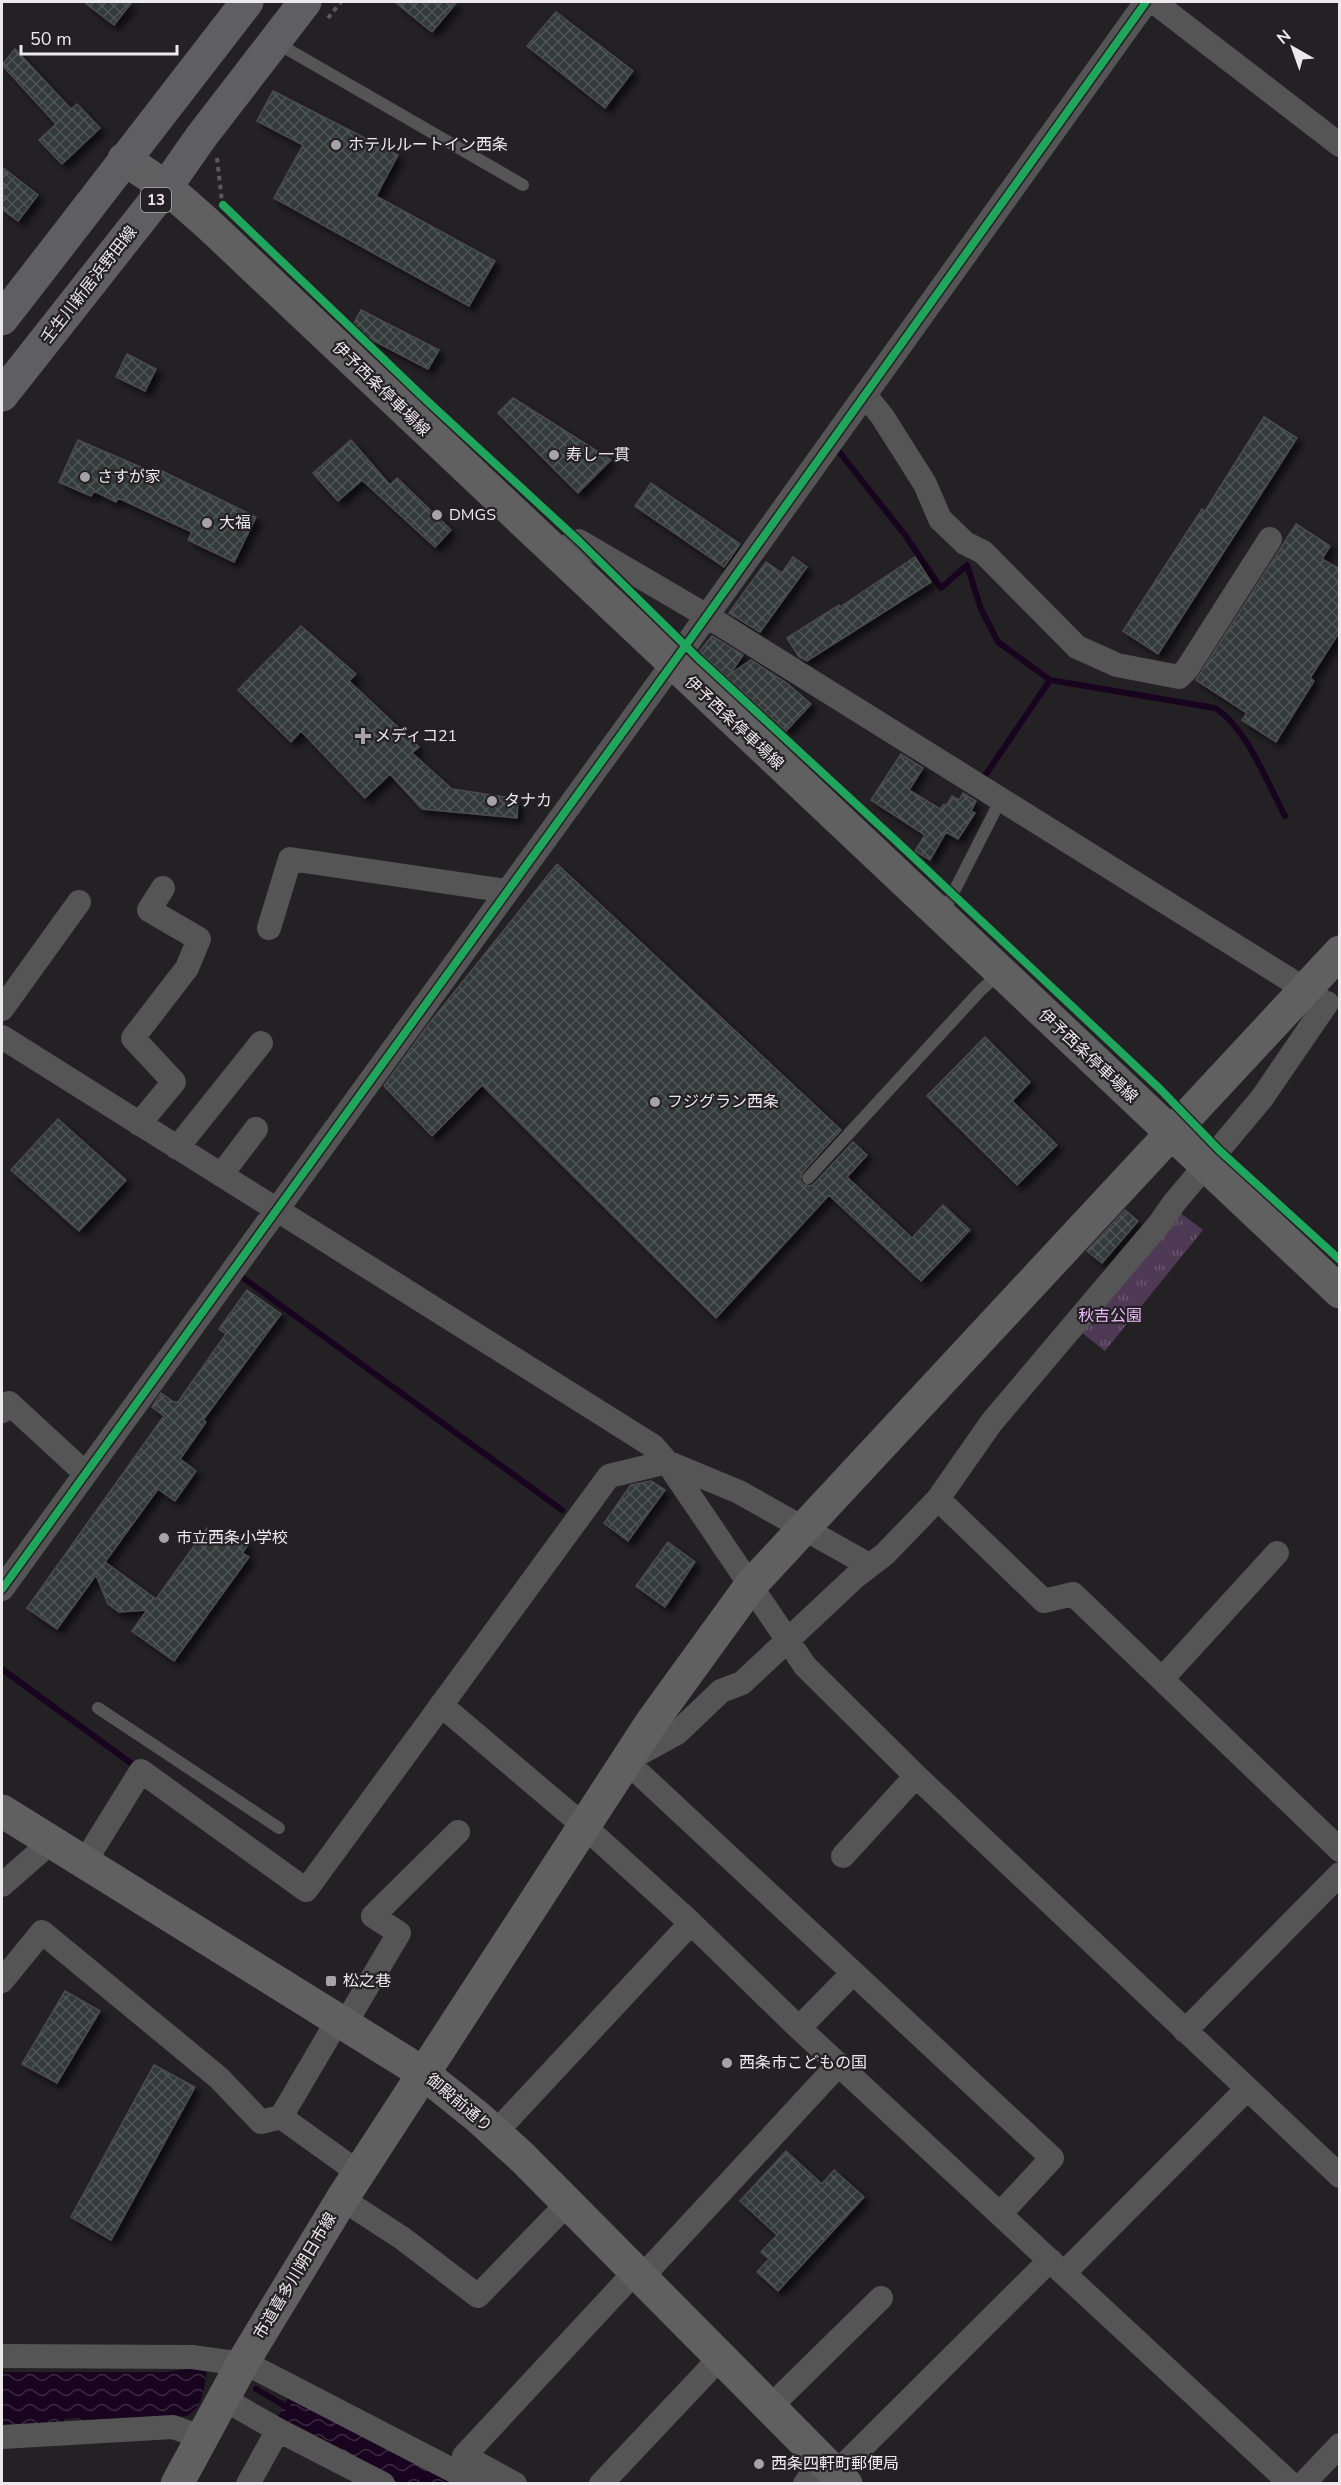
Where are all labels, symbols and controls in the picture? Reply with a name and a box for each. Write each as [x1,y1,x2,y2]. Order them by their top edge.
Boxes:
scale bar [21,18,177,56]
north arrow [1263,18,1323,78]
text: N [1272,25,1296,50]
text: 50 m [30,27,72,51]
place label: ホテルルートイン西条 [348,134,508,156]
marker: ホテルルートイン西条 [329,138,343,152]
road number: 13 [141,188,171,212]
street label: 壬生川新居浜野田線 [36,221,142,349]
street label: 伊予西条停車場線 [327,337,435,441]
place label: 寿し一貫 [566,444,630,466]
marker: 寿し一貫 [547,448,561,462]
place label: さすが家 [97,466,161,488]
marker: さすが家 [78,470,92,484]
place label: DMGS [449,504,496,526]
marker: DMGS [430,508,444,522]
place label: 大福 [219,512,251,534]
marker: 大福 [200,516,214,530]
street label: 伊予西条停車場線 [680,671,788,775]
place label: メディコ21 [375,725,457,747]
marker: メディコ21 [356,729,370,743]
place label: タナカ [504,790,552,812]
marker: タナカ [485,794,499,808]
street label: 伊予西条停車場線 [1034,1004,1142,1108]
place label: フジグラン西条 [667,1091,779,1113]
marker: フジグラン西条 [648,1095,662,1109]
park label: 秋吉公園 [1078,1305,1142,1327]
place label: 市立西条小学校 [176,1527,288,1549]
marker: 市立西条小学校 [157,1531,171,1545]
place label: 松之巷 [343,1970,391,1992]
marker: 松之巷 [324,1974,338,1988]
place label: 西条市こどもの国 [739,2052,867,2074]
marker: 西条市こどもの国 [720,2056,734,2070]
street label: 御殿前通り [421,2069,497,2137]
street label: 市道喜多川朔日市線 [248,2209,342,2343]
place label: 西条四軒町郵便局 [771,2453,899,2475]
marker: 西条四軒町郵便局 [752,2457,766,2471]

